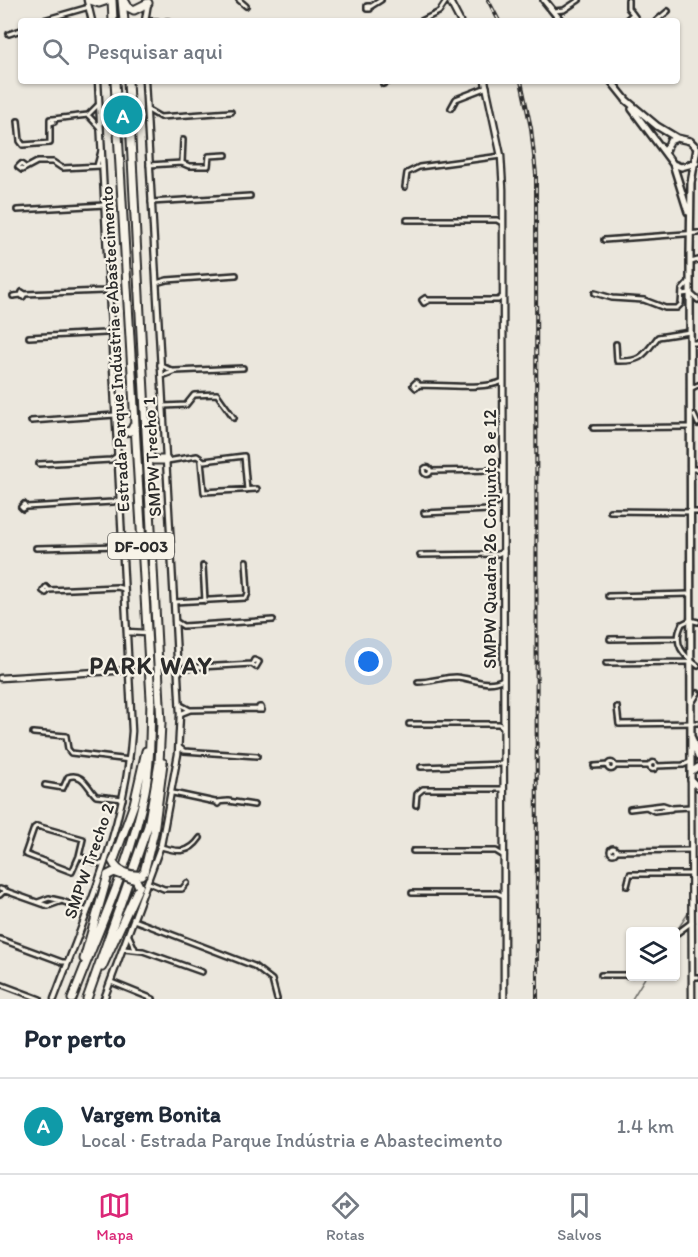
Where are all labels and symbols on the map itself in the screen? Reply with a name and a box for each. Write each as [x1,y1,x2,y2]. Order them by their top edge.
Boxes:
pin: A [104,92,142,138]
street label: Estrada Parque Indústria e Abastecimento [95,185,135,513]
street label: SMPW Trecho 1 [138,397,166,517]
street label: SMPW Quadra 26 Conjunto 8 e 12 [479,409,501,669]
road number: DF-003 [108,533,174,559]
your location [354,647,383,676]
district label: PARK WAY [89,651,213,680]
street label: SMPW Trecho 2 [59,800,119,922]

